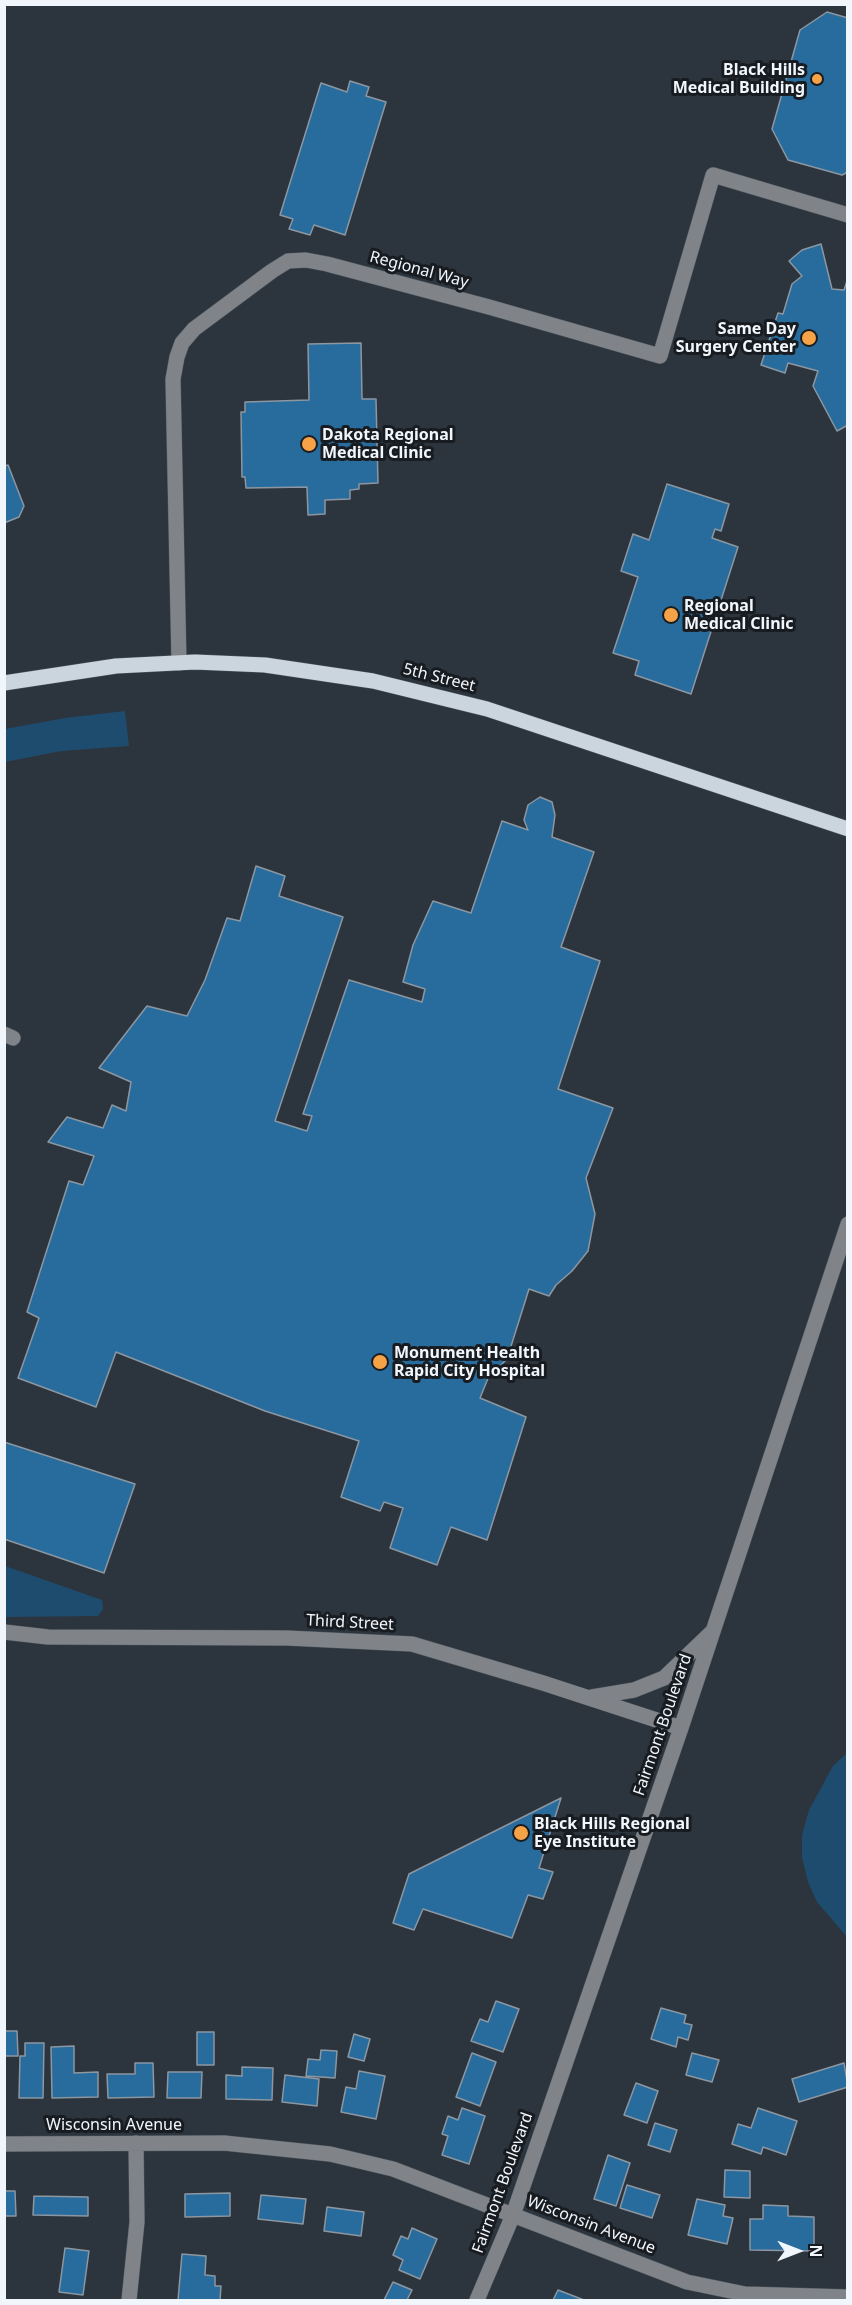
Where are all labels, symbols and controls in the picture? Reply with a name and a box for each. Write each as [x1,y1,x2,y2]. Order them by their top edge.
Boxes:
place label: Black Hills Medical Building [673,60,805,98]
marker: Black Hills Medical Building [810,72,824,86]
street label: Regional Way [368,248,470,292]
place label: Same Day Surgery Center [676,319,796,357]
marker: Same Day Surgery Center [800,329,818,347]
place label: Dakota Regional Medical Clinic [322,425,454,463]
marker: Dakota Regional Medical Clinic [300,435,318,453]
place label: Regional Medical Clinic [684,596,794,634]
marker: Regional Medical Clinic [662,606,680,624]
street label: 5th Street [401,660,477,696]
place label: Monument Health Rapid City Hospital [394,1343,545,1381]
marker: Monument Health Rapid City Hospital [371,1353,389,1371]
street label: Third Street [306,1611,394,1635]
street label: Fairmont Boulevard [630,1652,696,1798]
place label: Black Hills Regional Eye Institute [534,1814,690,1852]
marker: Black Hills Regional Eye Institute [512,1824,530,1842]
street label: Fairmont Boulevard [469,2110,537,2256]
street label: Wisconsin Avenue [46,2115,182,2135]
street label: Wisconsin Avenue [524,2192,658,2258]
north arrow [768,2221,828,2281]
text: N [805,2244,827,2258]

